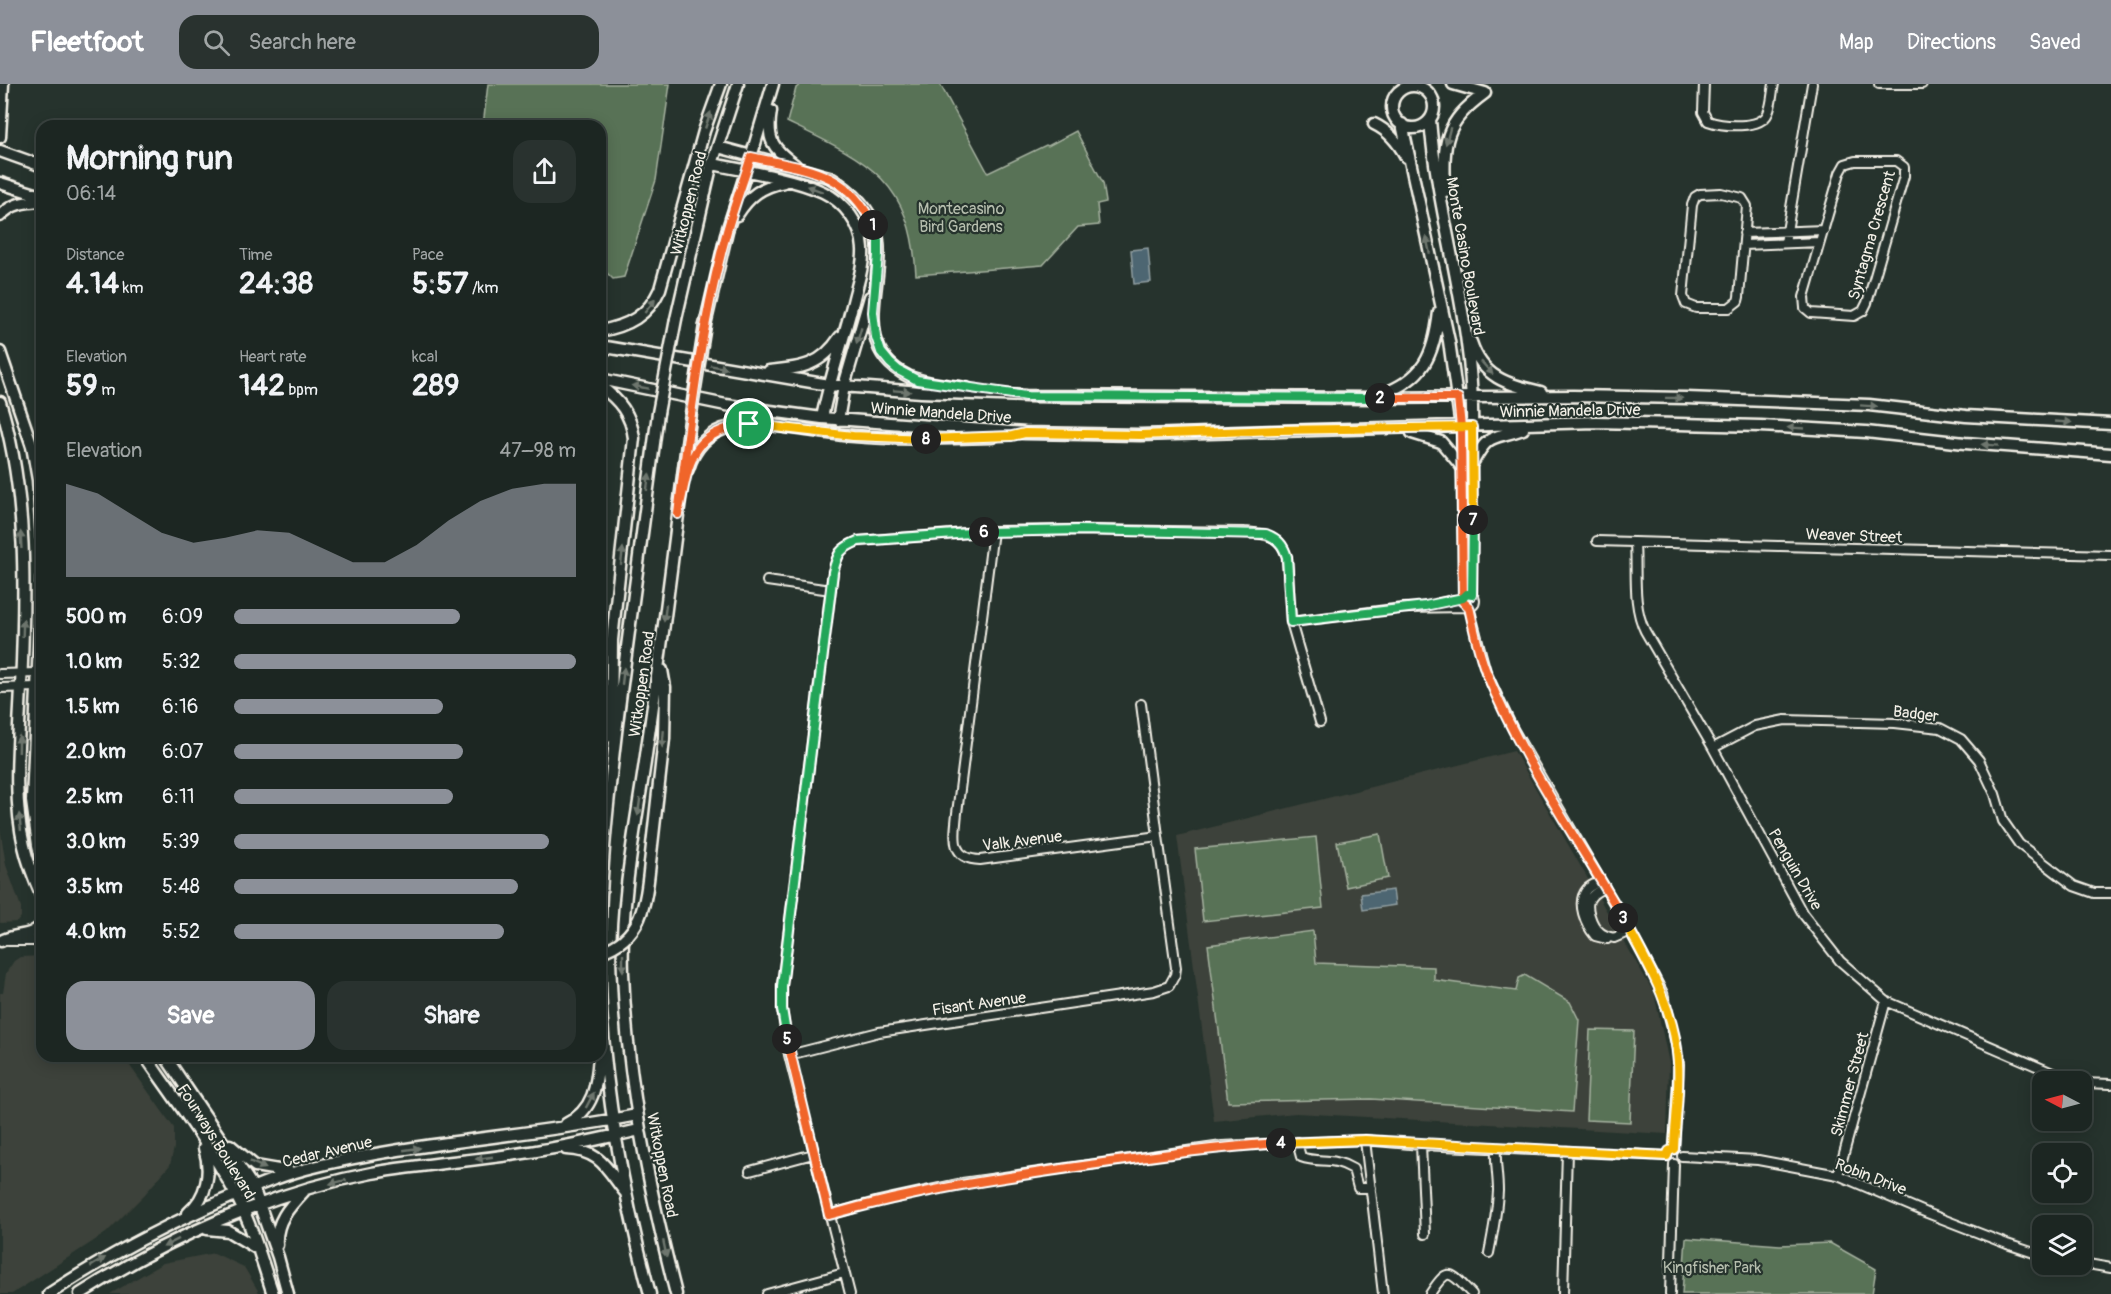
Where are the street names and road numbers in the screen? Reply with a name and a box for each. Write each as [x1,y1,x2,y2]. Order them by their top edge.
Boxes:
street label: Witkoppen Road [666,149,712,257]
street label: Syntagma Crescent [1844,168,1900,302]
street label: Monte Casino Boulevard [1441,175,1489,337]
street label: Winnie Mandela Drive [870,398,1012,428]
street label: Winnie Mandela Drive [1499,400,1641,422]
street label: Weaver Street [1805,524,1903,548]
street label: Witkoppen Road [625,630,659,738]
street label: Badger [1892,701,1940,727]
street label: Penguin Drive [1764,825,1827,914]
street label: Valk Avenue [981,826,1063,856]
street label: Fisant Avenue [931,987,1027,1020]
street label: Skimmer Street [1826,1029,1874,1139]
street label: Fourways Boulevard [173,1080,260,1203]
street label: Witkoppen Road [642,1111,682,1219]
street label: Cedar Avenue [280,1132,374,1172]
street label: Robin Drive [1832,1154,1909,1200]

